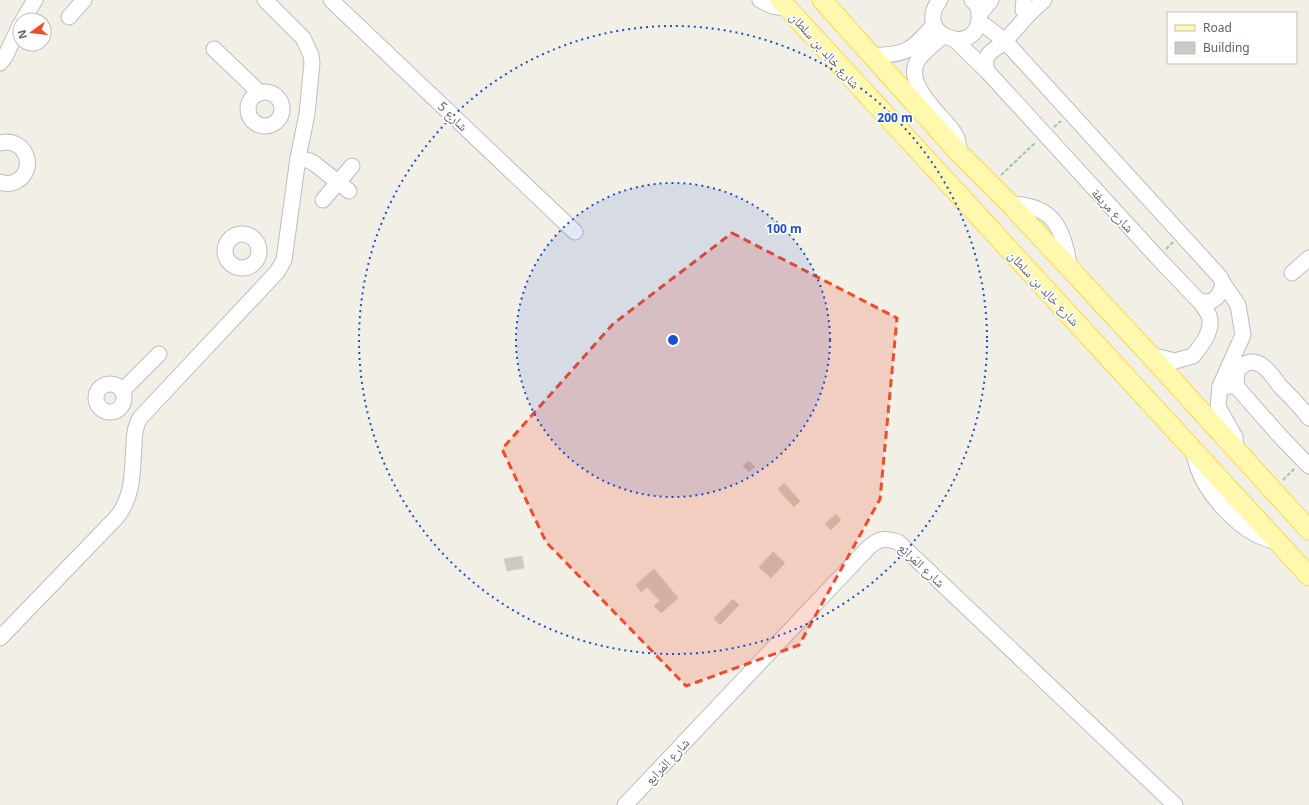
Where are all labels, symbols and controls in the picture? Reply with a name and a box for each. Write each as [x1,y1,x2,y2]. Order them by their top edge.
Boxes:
street label: شارع خالِد بن سلطان [785,8,864,93]
north arrow [12,12,52,52]
legend [1167,12,1297,64]
text: Road [1203,19,1232,36]
text: N [13,28,30,41]
text: Building [1203,39,1250,56]
street label: شارع 5 [433,97,472,136]
text: 200 m [877,109,913,126]
street label: شارع مريفة [1087,184,1138,237]
text: 100 m [766,220,802,237]
street label: شارع خالِد بن سلطان [1003,246,1084,330]
centre of rings [666,333,680,347]
street label: شارع المَرابع [894,539,949,592]
street label: شارع المَرابع [641,734,694,789]

